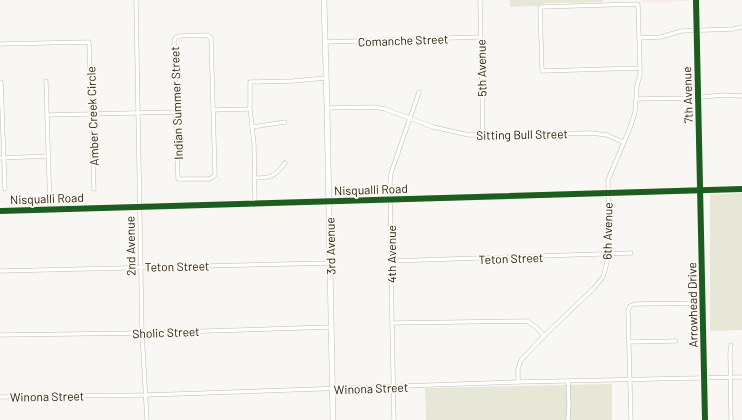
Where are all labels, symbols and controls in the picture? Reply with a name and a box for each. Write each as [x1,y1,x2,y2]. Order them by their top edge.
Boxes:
street label: Comanche Street [358,31,448,49]
street label: 5th Avenue [473,39,489,97]
street label: Indian Summer Street [167,46,185,160]
street label: Amber Creek Circle [83,66,101,166]
street label: 7th Avenue [679,66,695,124]
street label: Sitting Bull Street [476,126,568,142]
street label: Nisqualli Road [334,181,408,197]
street label: Nisqualli Road [10,190,84,206]
street label: 6th Avenue [599,202,615,260]
street label: 2nd Avenue [122,216,138,276]
street label: 3rd Avenue [322,217,338,275]
street label: 4th Avenue [384,225,398,283]
street label: Teton Street [478,250,544,266]
street label: Teton Street [145,258,209,274]
street label: Arrowhead Drive [684,262,700,348]
street label: Sholic Street [132,324,200,340]
street label: Winona Street [334,380,408,396]
street label: Winona Street [10,388,84,404]

